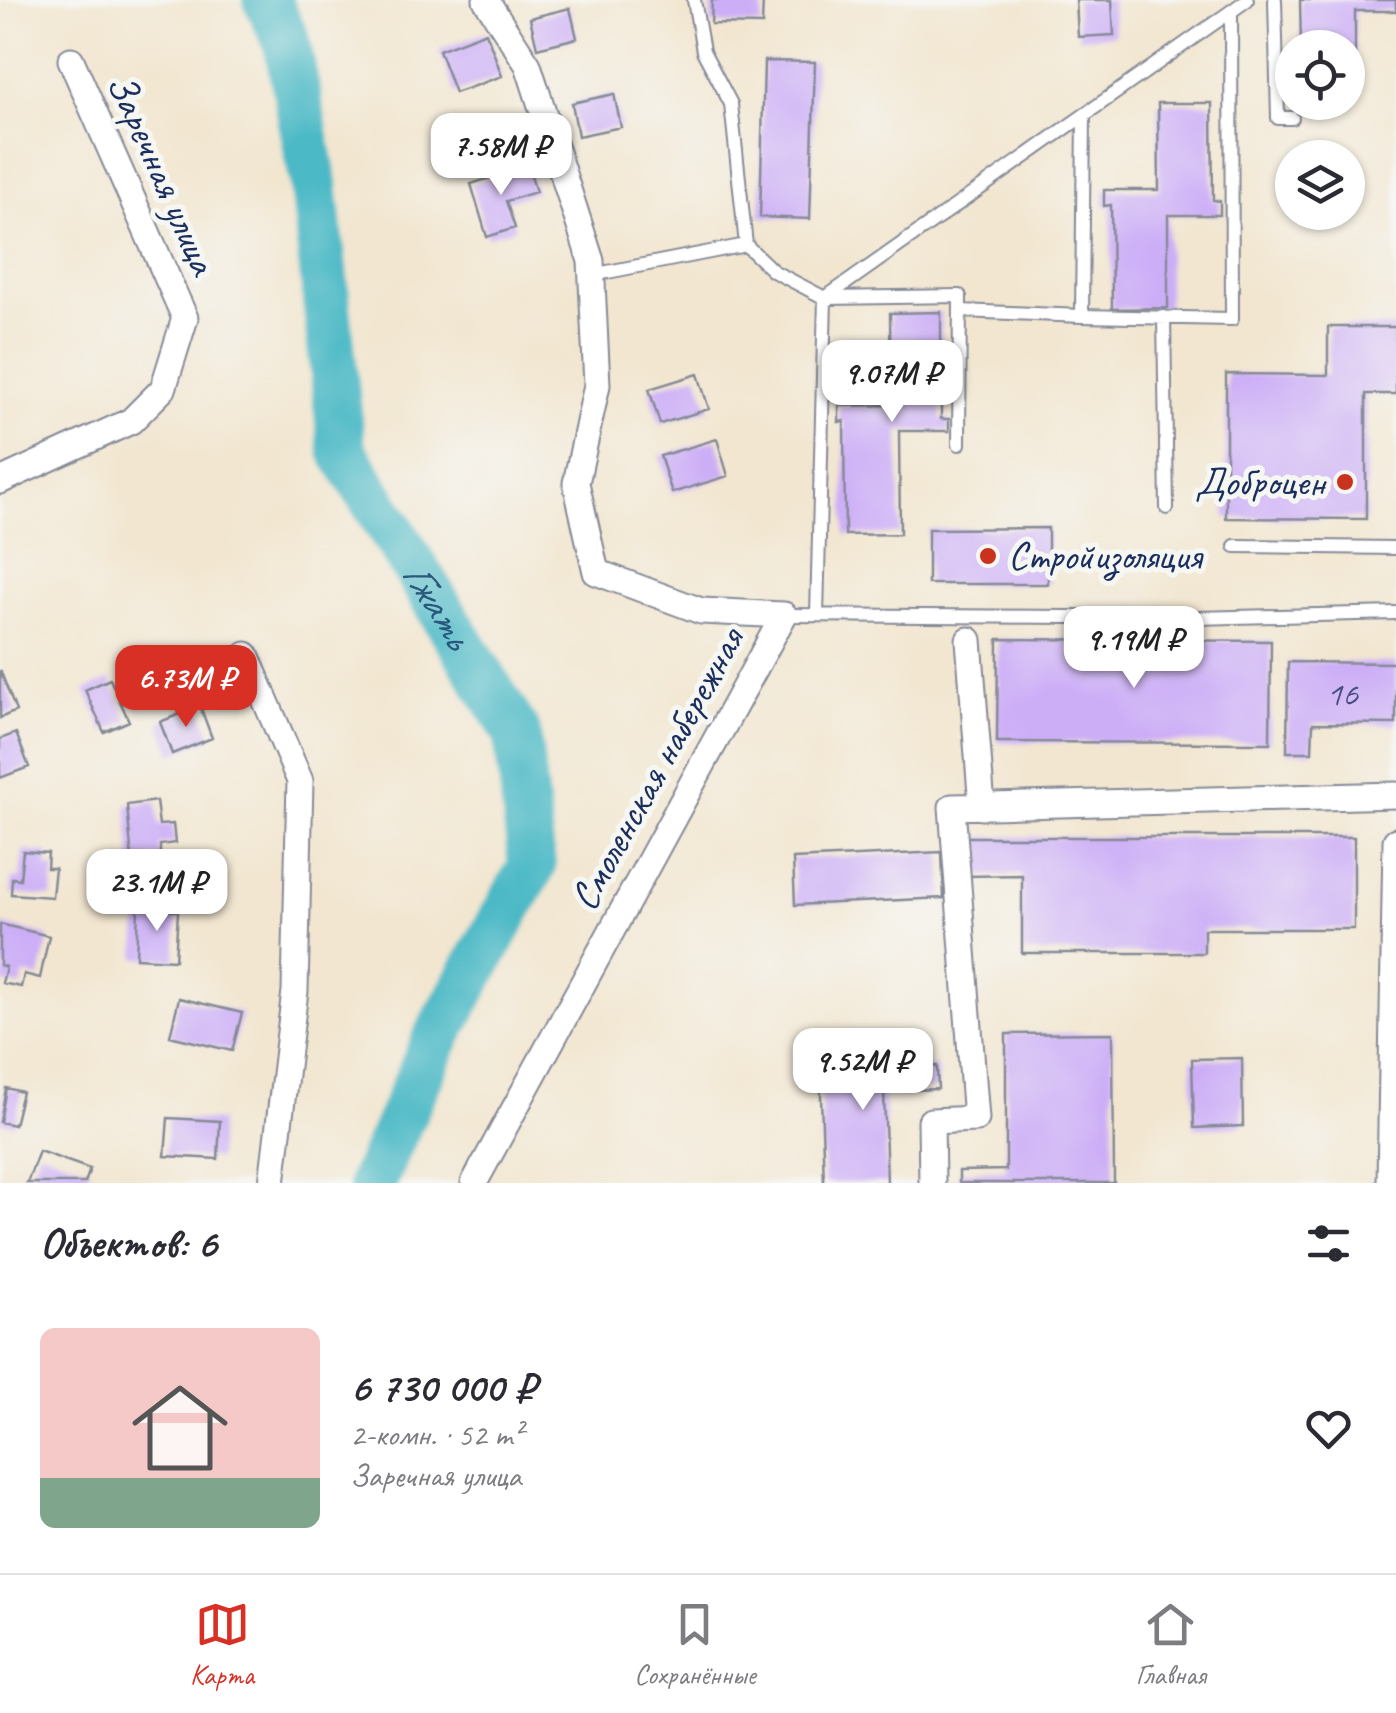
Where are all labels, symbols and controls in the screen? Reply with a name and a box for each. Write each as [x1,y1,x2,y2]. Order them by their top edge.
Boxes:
map controls [1275,30,1365,230]
button: locate [1275,30,1365,120]
street label: Заречная улица [96,66,229,284]
pin: 7.58M ₽ [409,113,593,198]
text: 7.58M ₽ [453,125,549,166]
button: layers [1275,140,1365,230]
pin: 9.07M ₽ [800,340,984,425]
text: 9.07M ₽ [844,352,940,393]
place label: Доброцен [1195,457,1328,507]
marker: Доброцен [1334,471,1356,493]
place label: Стройизоляция [1008,531,1204,581]
marker: Стройизоляция [977,545,999,567]
water label: Гжать [391,552,486,661]
pin: 9.19M ₽ [1042,606,1226,691]
street label: Смоленская набережная [559,616,757,919]
text: 9.19M ₽ [1086,618,1182,659]
pin: 6.73M ₽ [94,645,278,730]
text: 6.73M ₽ [137,657,235,698]
house number: 16 [1326,671,1359,716]
pin: 23.1M ₽ [65,849,249,934]
text: 23.1M ₽ [108,861,206,902]
pin: 9.52M ₽ [771,1028,955,1113]
text: 9.52M ₽ [815,1040,911,1081]
icon: filters [1301,1216,1356,1271]
text: Объектов: 6 [40,1217,217,1270]
text: 6 730 000 ₽ [350,1361,535,1414]
icon: home [120,1368,240,1488]
icon: heart [1301,1401,1356,1456]
text: 2-комн. · 52 m² [350,1414,522,1455]
text: Заречная улица [350,1455,521,1496]
tab: Карта [190,1597,254,1692]
tab: Сохранённые [634,1597,756,1692]
tab: Главная [1136,1597,1206,1692]

